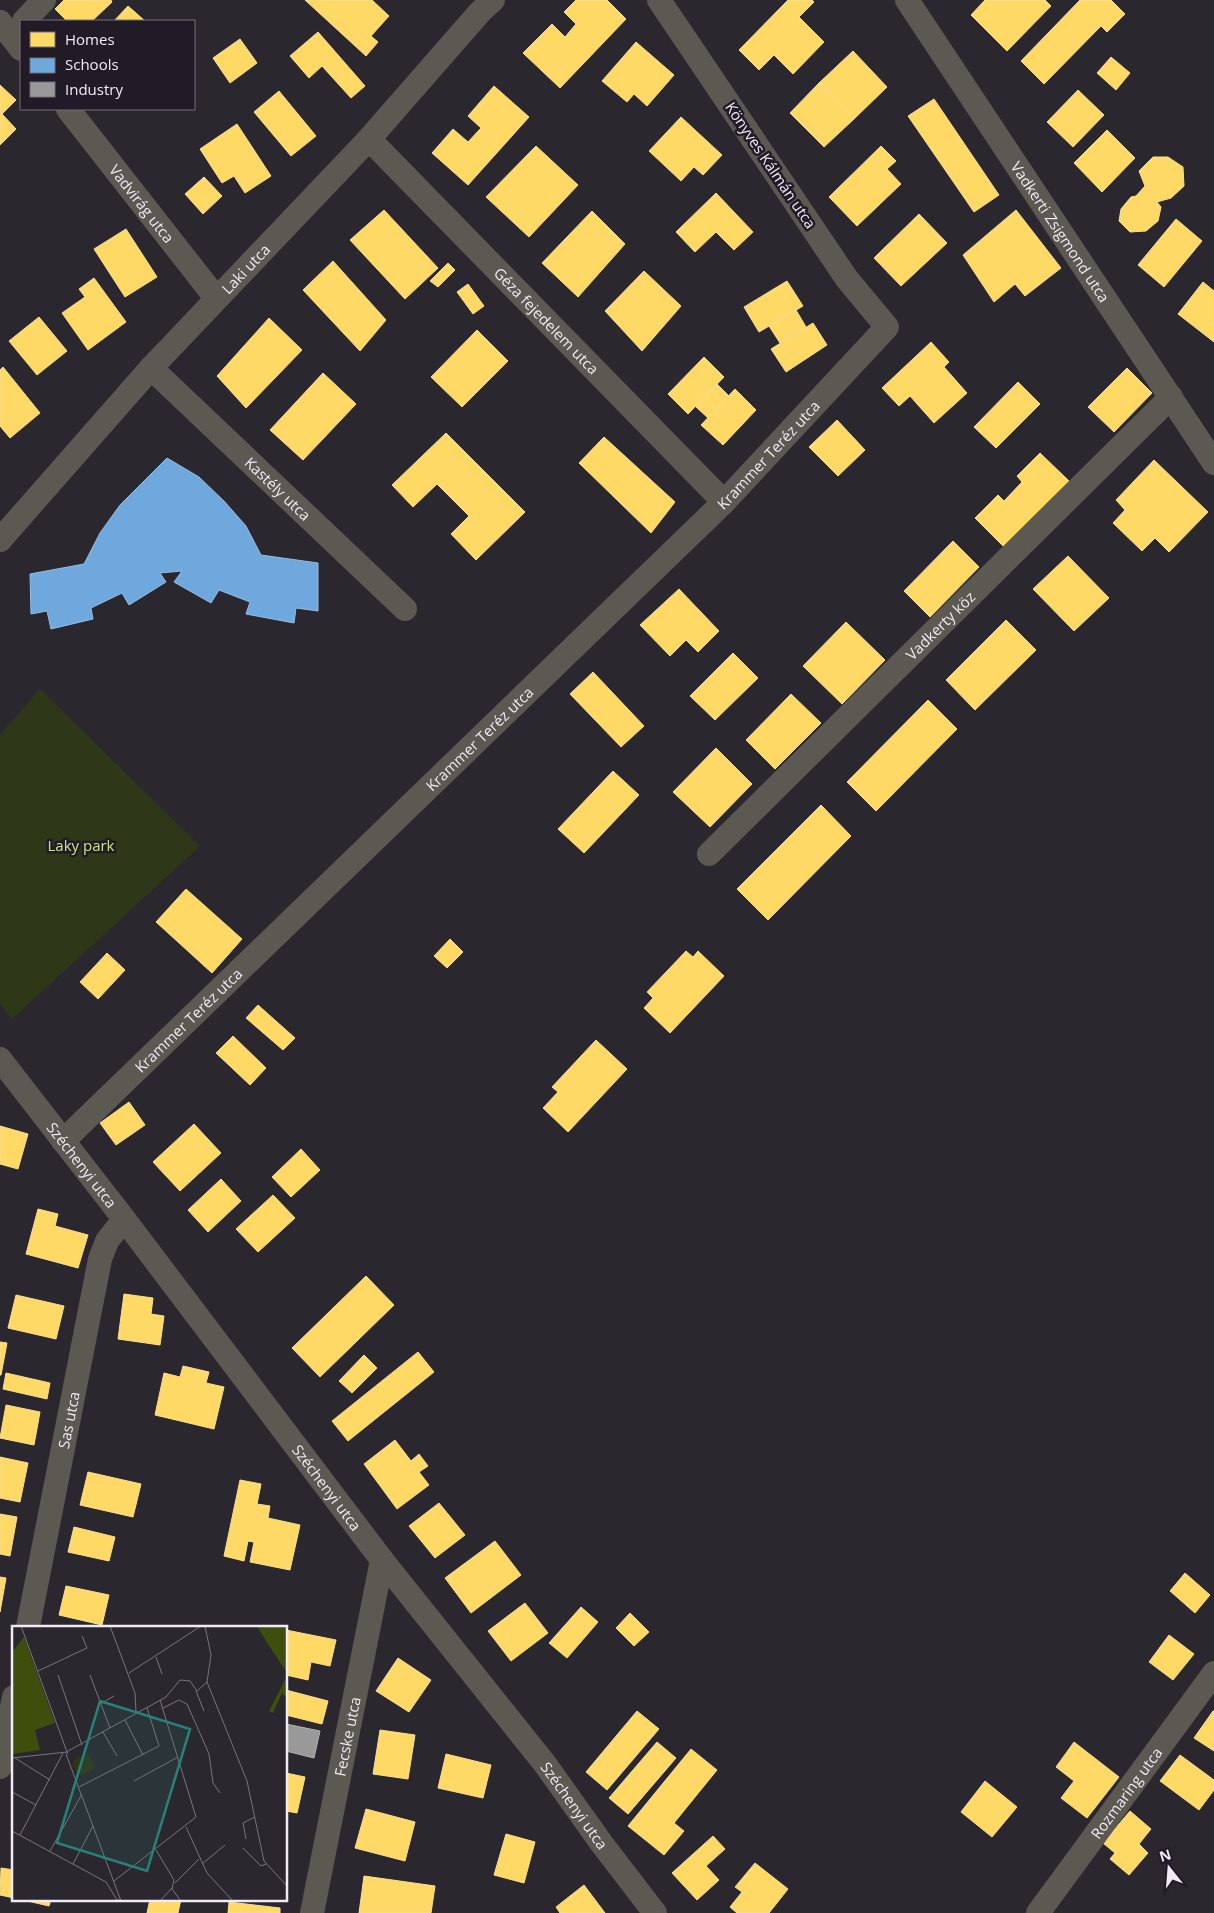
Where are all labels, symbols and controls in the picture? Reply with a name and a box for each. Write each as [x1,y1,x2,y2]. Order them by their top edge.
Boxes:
legend [20,20,195,110]
text: Homes [65,29,115,49]
text: Schools [65,54,119,74]
text: Industry [65,79,123,99]
street label: Könyves Kálmán utca [721,98,821,232]
street label: Vadkerti Zsigmond utca [1007,157,1115,306]
street label: Vadvirág utca [105,160,179,247]
street label: Laki utca [217,239,274,298]
street label: Géza fejedelem utca [490,263,603,378]
street label: Krammer Teréz utca [712,396,824,514]
street label: Kastély utca [241,452,315,525]
street label: Vadkerty köz [901,587,979,664]
street label: Krammer Teréz utca [421,682,537,795]
park label: Laky park [48,835,115,855]
street label: Krammer Teréz utca [130,963,246,1077]
street label: Széchenyi utca [43,1118,122,1212]
street label: Sas utca [53,1390,84,1450]
street label: Széchenyi utca [288,1440,366,1535]
inset map [12,1626,288,1900]
street label: Fecske utca [329,1695,365,1778]
street label: Rozmaring utca [1086,1743,1166,1843]
street label: Széchenyi utca [536,1758,613,1853]
north arrow [1144,1843,1194,1893]
text: N [1157,1844,1173,1866]

